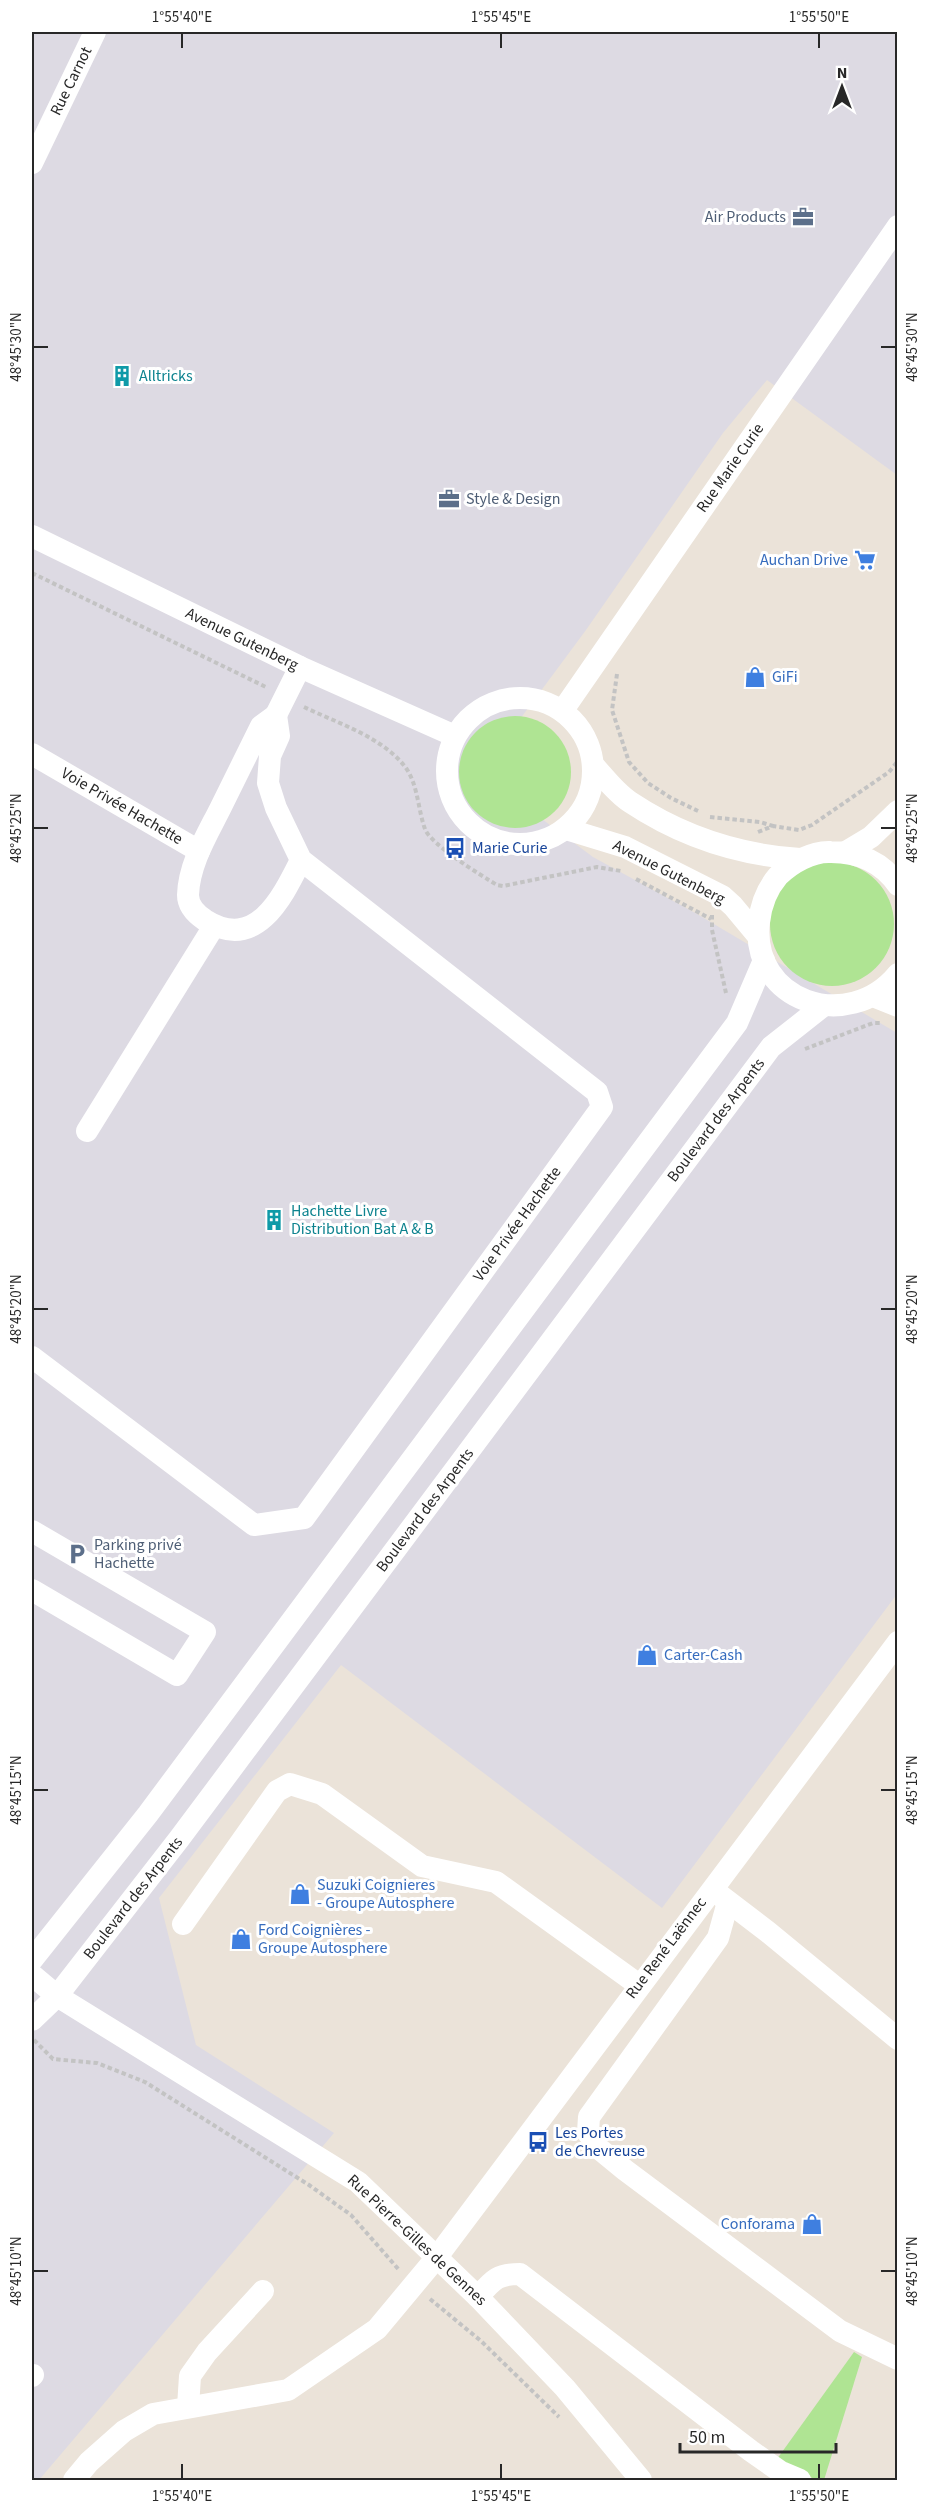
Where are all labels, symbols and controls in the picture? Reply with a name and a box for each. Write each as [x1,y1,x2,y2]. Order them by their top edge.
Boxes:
text: 1°55'40"E [152,7,212,28]
text: 1°55'45"E [471,7,531,28]
text: 1°55'50"E [789,7,849,28]
street label: Rue Carnot [45,42,97,119]
north arrow [812,57,872,117]
text: N [837,62,847,84]
office icon: Air Products [791,205,815,229]
place label: Air Products [705,206,786,228]
text: 48°45'30"N [6,312,27,382]
text: 48°45'30"N [902,312,923,382]
building icon: Alltricks [110,364,134,388]
place label: Alltricks [139,365,193,387]
street label: Rue Marie Curie [691,419,769,517]
office icon: Style & Design [437,487,461,511]
place label: Style & Design [466,488,560,510]
supermarket icon: Auchan Drive [853,548,877,572]
place label: Auchan Drive [760,549,848,571]
street label: Avenue Gutenberg [182,602,302,676]
shop icon: GiFi [743,665,767,689]
place label: GiFi [772,666,798,688]
street label: Voie Privée Hachette [57,762,187,850]
text: 48°45'25"N [6,793,27,863]
text: 48°45'25"N [902,793,923,863]
street label: Avenue Gutenberg [609,834,729,910]
bus stop icon: Marie Curie [443,836,467,860]
place label: Marie Curie [472,837,547,859]
street label: Boulevard des Arpents [662,1053,770,1187]
street label: Voie Privée Hachette [468,1162,566,1286]
place label: Hachette Livre Distribution Bat A & B [291,1200,434,1240]
building icon: Hachette Livre Distribution Bat A & B [262,1208,286,1232]
text: 48°45'20"N [6,1274,27,1344]
text: 48°45'20"N [902,1274,923,1344]
street label: Boulevard des Arpents [371,1443,479,1577]
place label: Parking privé Hachette [94,1534,182,1574]
parking icon: Parking privé Hachette [65,1542,89,1566]
shop icon: Carter-Cash [635,1643,659,1667]
place label: Carter-Cash [664,1644,743,1666]
text: 48°45'15"N [6,1755,27,1825]
text: 48°45'15"N [902,1755,923,1825]
street label: Boulevard des Arpents [78,1832,188,1964]
place label: Suzuki Coignieres - Groupe Autosphere [317,1874,455,1914]
shop icon: Suzuki Coignieres - Groupe Autosphere [288,1882,312,1906]
street label: Rue René Laënnec [620,1893,712,2003]
place label: Ford Coignières - Groupe Autosphere [258,1919,387,1959]
shop icon: Ford Coignières - Groupe Autosphere [229,1927,253,1951]
place label: Les Portes de Chevreuse [555,2122,645,2162]
bus stop icon: Les Portes de Chevreuse [526,2130,550,2154]
street label: Rue Pierre-Gilles de Gennes [342,2169,492,2311]
shop icon: Conforama [800,2212,824,2236]
place label: Conforama [721,2213,795,2235]
text: 48°45'10"N [6,2236,27,2306]
text: 48°45'10"N [902,2236,923,2306]
scale bar [680,2416,836,2454]
text: 50 m [689,2425,725,2450]
text: 1°55'40"E [152,2486,212,2507]
text: 1°55'45"E [471,2486,531,2507]
text: 1°55'50"E [789,2486,849,2507]

